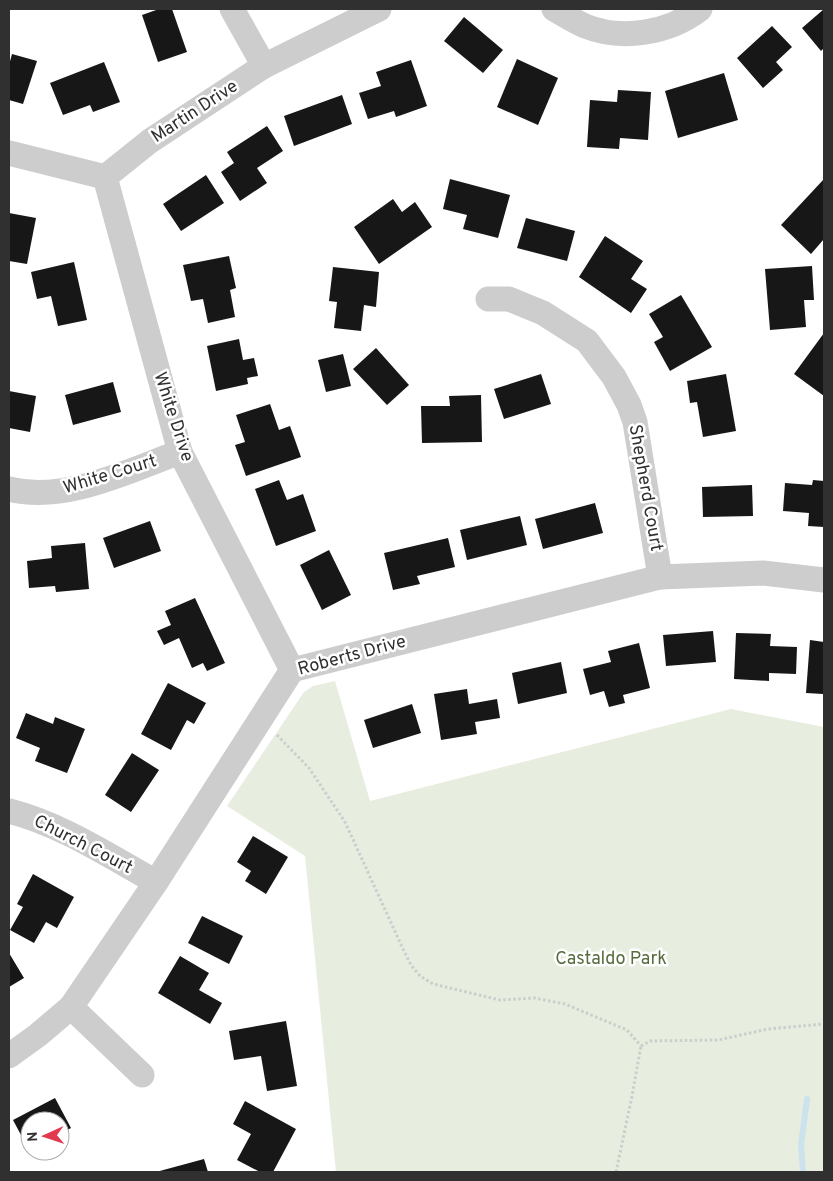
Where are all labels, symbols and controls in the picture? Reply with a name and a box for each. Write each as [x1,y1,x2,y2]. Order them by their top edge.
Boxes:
street label: Martin Drive [147,75,243,149]
street label: White Drive [148,369,198,465]
street label: Shepherd Court [623,423,667,553]
street label: White Court [61,450,159,500]
street label: Roberts Drive [295,631,409,681]
street label: Church Court [30,810,136,880]
park label: Castaldo Park [555,948,667,971]
north arrow [20,1111,70,1161]
text: N [25,1131,42,1142]

